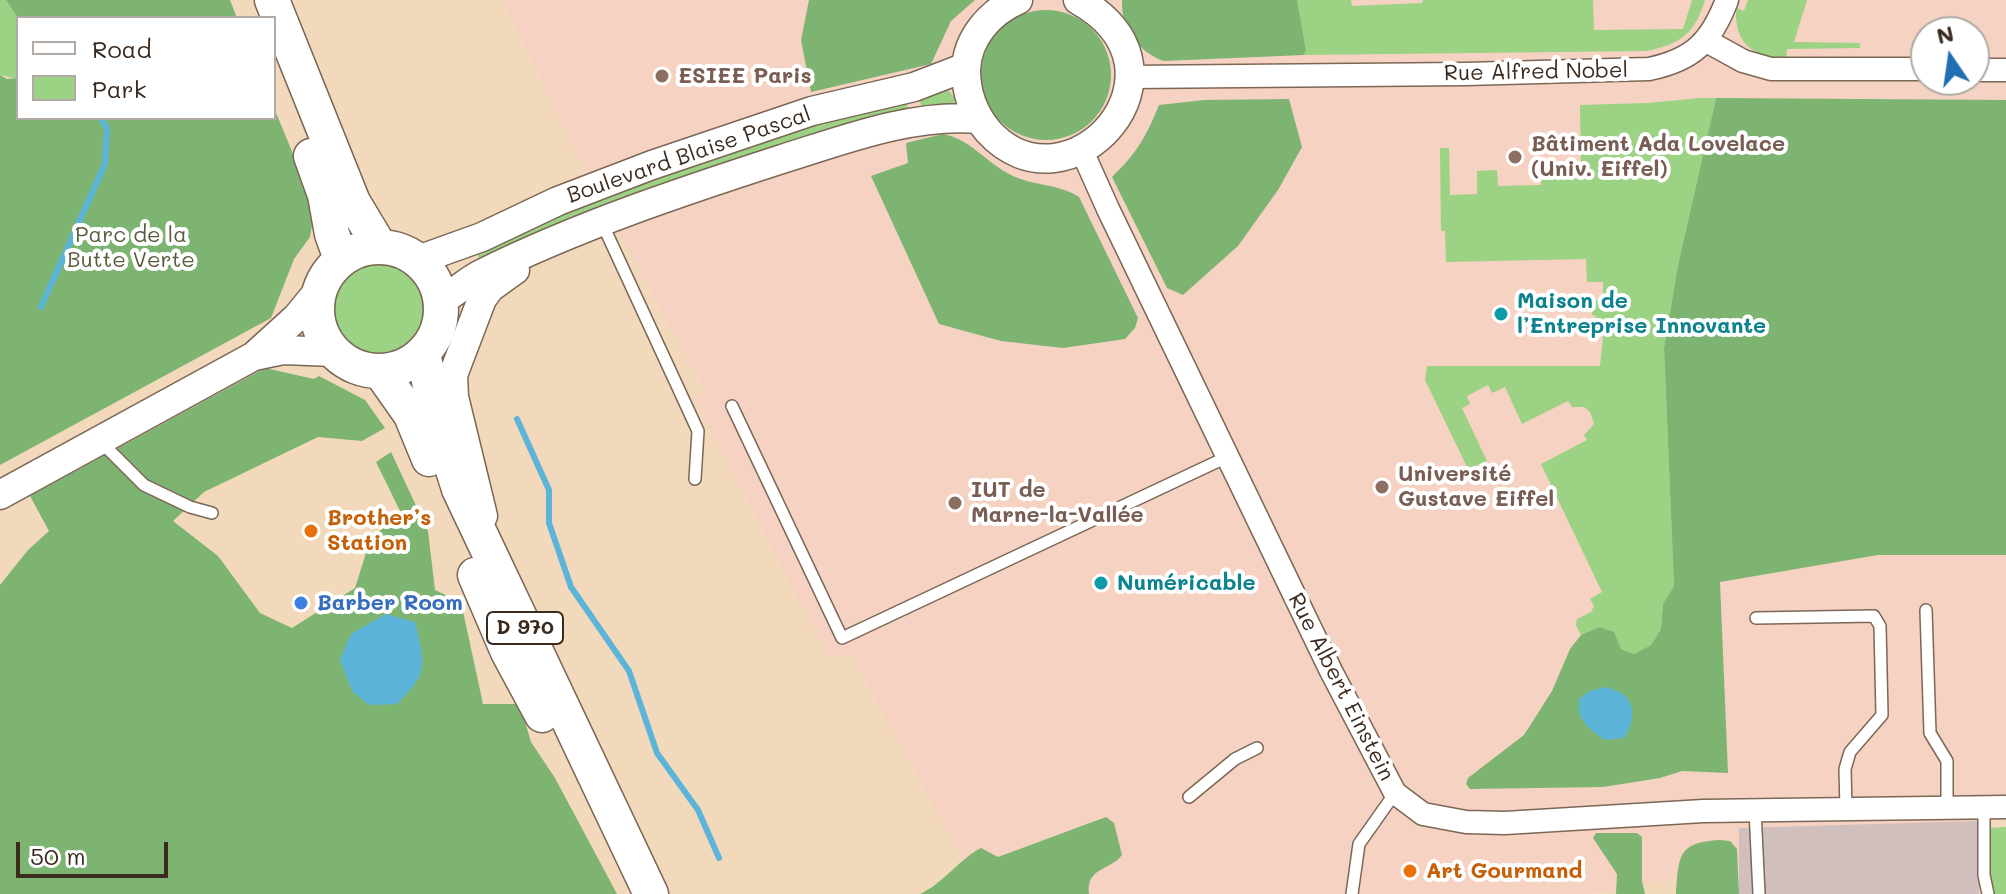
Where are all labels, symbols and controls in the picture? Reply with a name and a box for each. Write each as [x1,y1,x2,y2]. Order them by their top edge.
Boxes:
legend [16,16,276,120]
north arrow [1910,16,1990,96]
text: N [1934,18,1956,50]
text: Road [92,33,152,64]
street label: Rue Alfred Nobel [1444,57,1628,87]
place label: ESIEE Paris [678,63,812,89]
marker: ESIEE Paris [653,67,671,85]
text: Park [92,73,146,104]
street label: Boulevard Blaise Pascal [564,101,814,209]
place label: Bâtiment Ada Lovelace (Univ. Eiffel) [1531,131,1785,182]
marker: Bâtiment Ada Lovelace (Univ. Eiffel) [1506,148,1524,166]
park label: Parc de la Butte Verte [67,222,195,274]
place label: Maison de l’Entreprise Innovante [1517,288,1766,340]
marker: Maison de l’Entreprise Innovante [1492,305,1510,323]
place label: Université Gustave Eiffel [1398,461,1554,512]
place label: IUT de Marne-la-Vallée [971,477,1144,528]
marker: Université Gustave Eiffel [1373,478,1391,496]
marker: IUT de Marne-la-Vallée [946,494,964,512]
place label: Brother’s Station [327,505,431,556]
marker: Brother’s Station [302,522,320,540]
place label: Numéricable [1117,570,1255,596]
marker: Numéricable [1092,574,1110,592]
street label: Rue Albert Einstein [1282,589,1400,785]
place label: Barber Room [317,590,463,616]
marker: Barber Room [292,594,310,612]
road number: D 970 [487,612,563,644]
scale bar [20,826,172,876]
text: 50 m [30,840,86,871]
place label: Art Gourmand [1426,858,1582,884]
marker: Art Gourmand [1401,862,1419,880]

